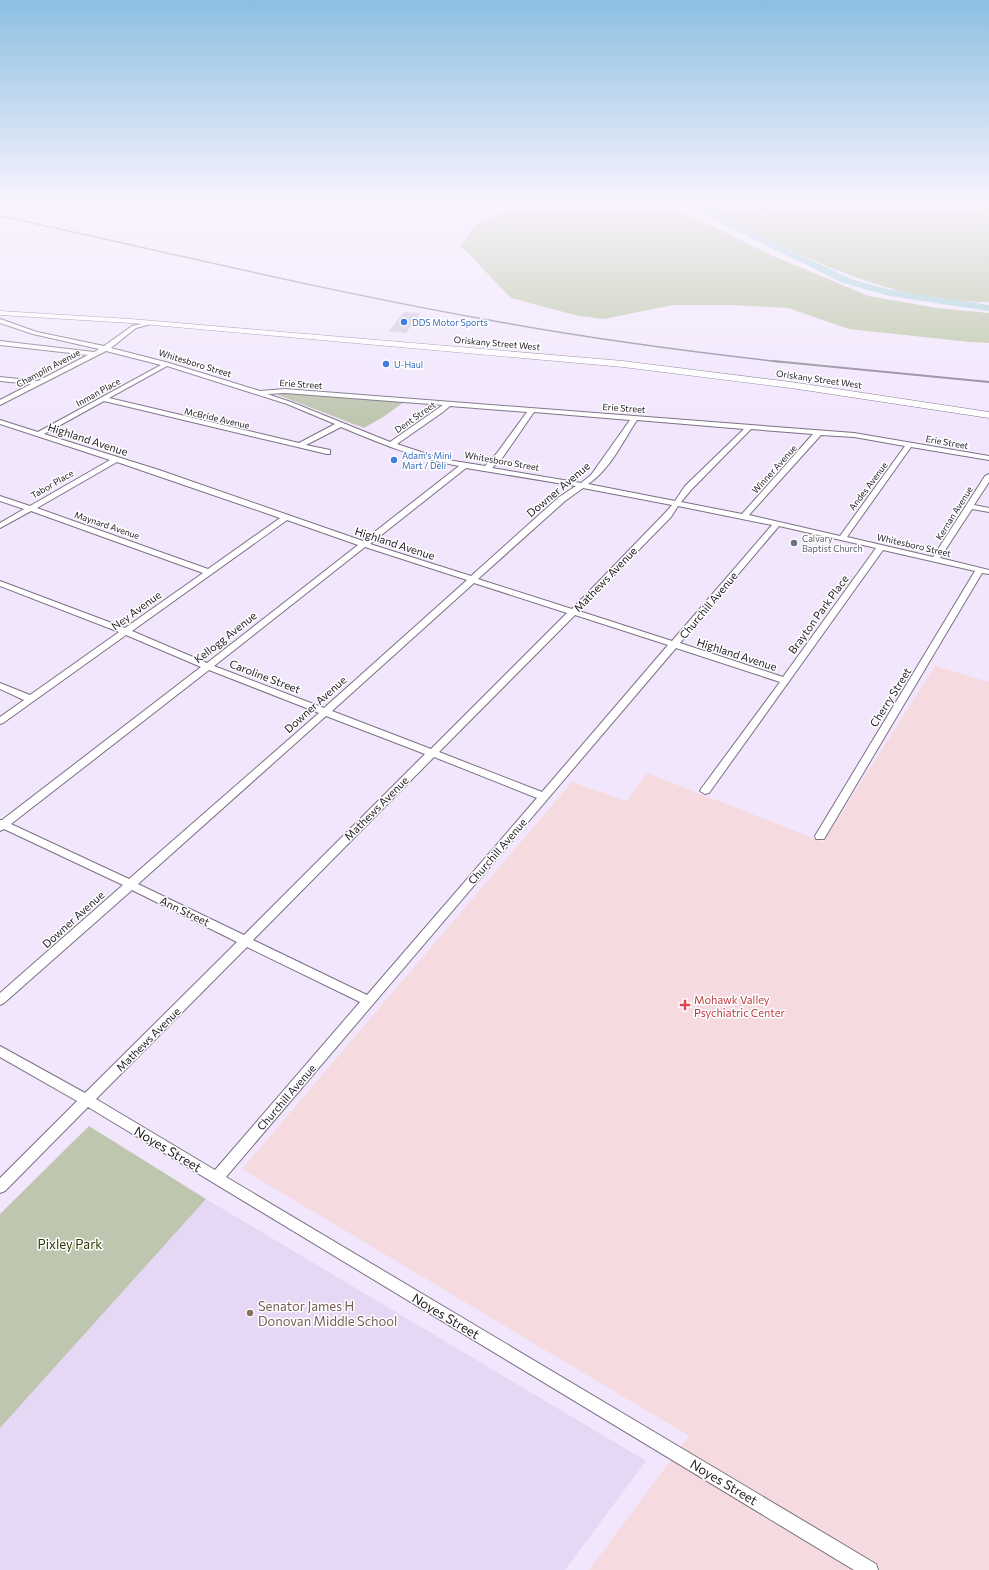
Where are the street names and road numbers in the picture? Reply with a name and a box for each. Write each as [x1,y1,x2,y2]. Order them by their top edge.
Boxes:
street label: Oriskany Street West [453,334,541,352]
street label: Champlin Avenue [14,346,82,389]
street label: Whitesboro Street [157,347,233,379]
street label: Oriskany Street West [775,368,863,391]
street label: Inman Place [74,375,122,409]
street label: Erie Street [279,377,323,391]
street label: Dent Street [392,399,438,435]
street label: Erie Street [602,401,646,415]
street label: McBride Avenue [183,405,251,431]
street label: Highland Avenue [46,420,130,458]
street label: Erie Street [925,433,970,451]
street label: Winner Avenue [749,442,799,496]
street label: Whitesboro Street [464,449,541,473]
street label: Downer Avenue [524,459,592,519]
street label: Andes Avenue [846,460,890,512]
street label: Tabor Place [29,467,76,501]
street label: Kernan Avenue [933,484,975,542]
street label: Maynard Avenue [73,509,141,541]
street label: Highland Avenue [353,524,437,562]
street label: Whitesboro Street [876,531,952,559]
street label: Mathews Avenue [571,544,639,614]
street label: Churchill Avenue [676,569,740,641]
street label: Brayton Park Place [785,572,851,656]
street label: Ney Avenue [109,587,164,632]
street label: Kellogg Avenue [191,608,259,665]
street label: Highland Avenue [695,635,779,673]
street label: Caroline Street [228,656,303,696]
street label: Cherry Street [867,665,914,729]
street label: Downer Avenue [281,673,349,735]
street label: Mathews Avenue [341,773,411,843]
street label: Churchill Avenue [465,815,529,887]
street label: Downer Avenue [39,888,107,950]
street label: Ann Street [158,893,212,929]
street label: Mathews Avenue [113,1004,183,1074]
street label: Churchill Avenue [254,1061,318,1133]
street label: Noyes Street [131,1123,205,1175]
street label: Noyes Street [409,1290,483,1342]
street label: Noyes Street [687,1456,761,1508]

